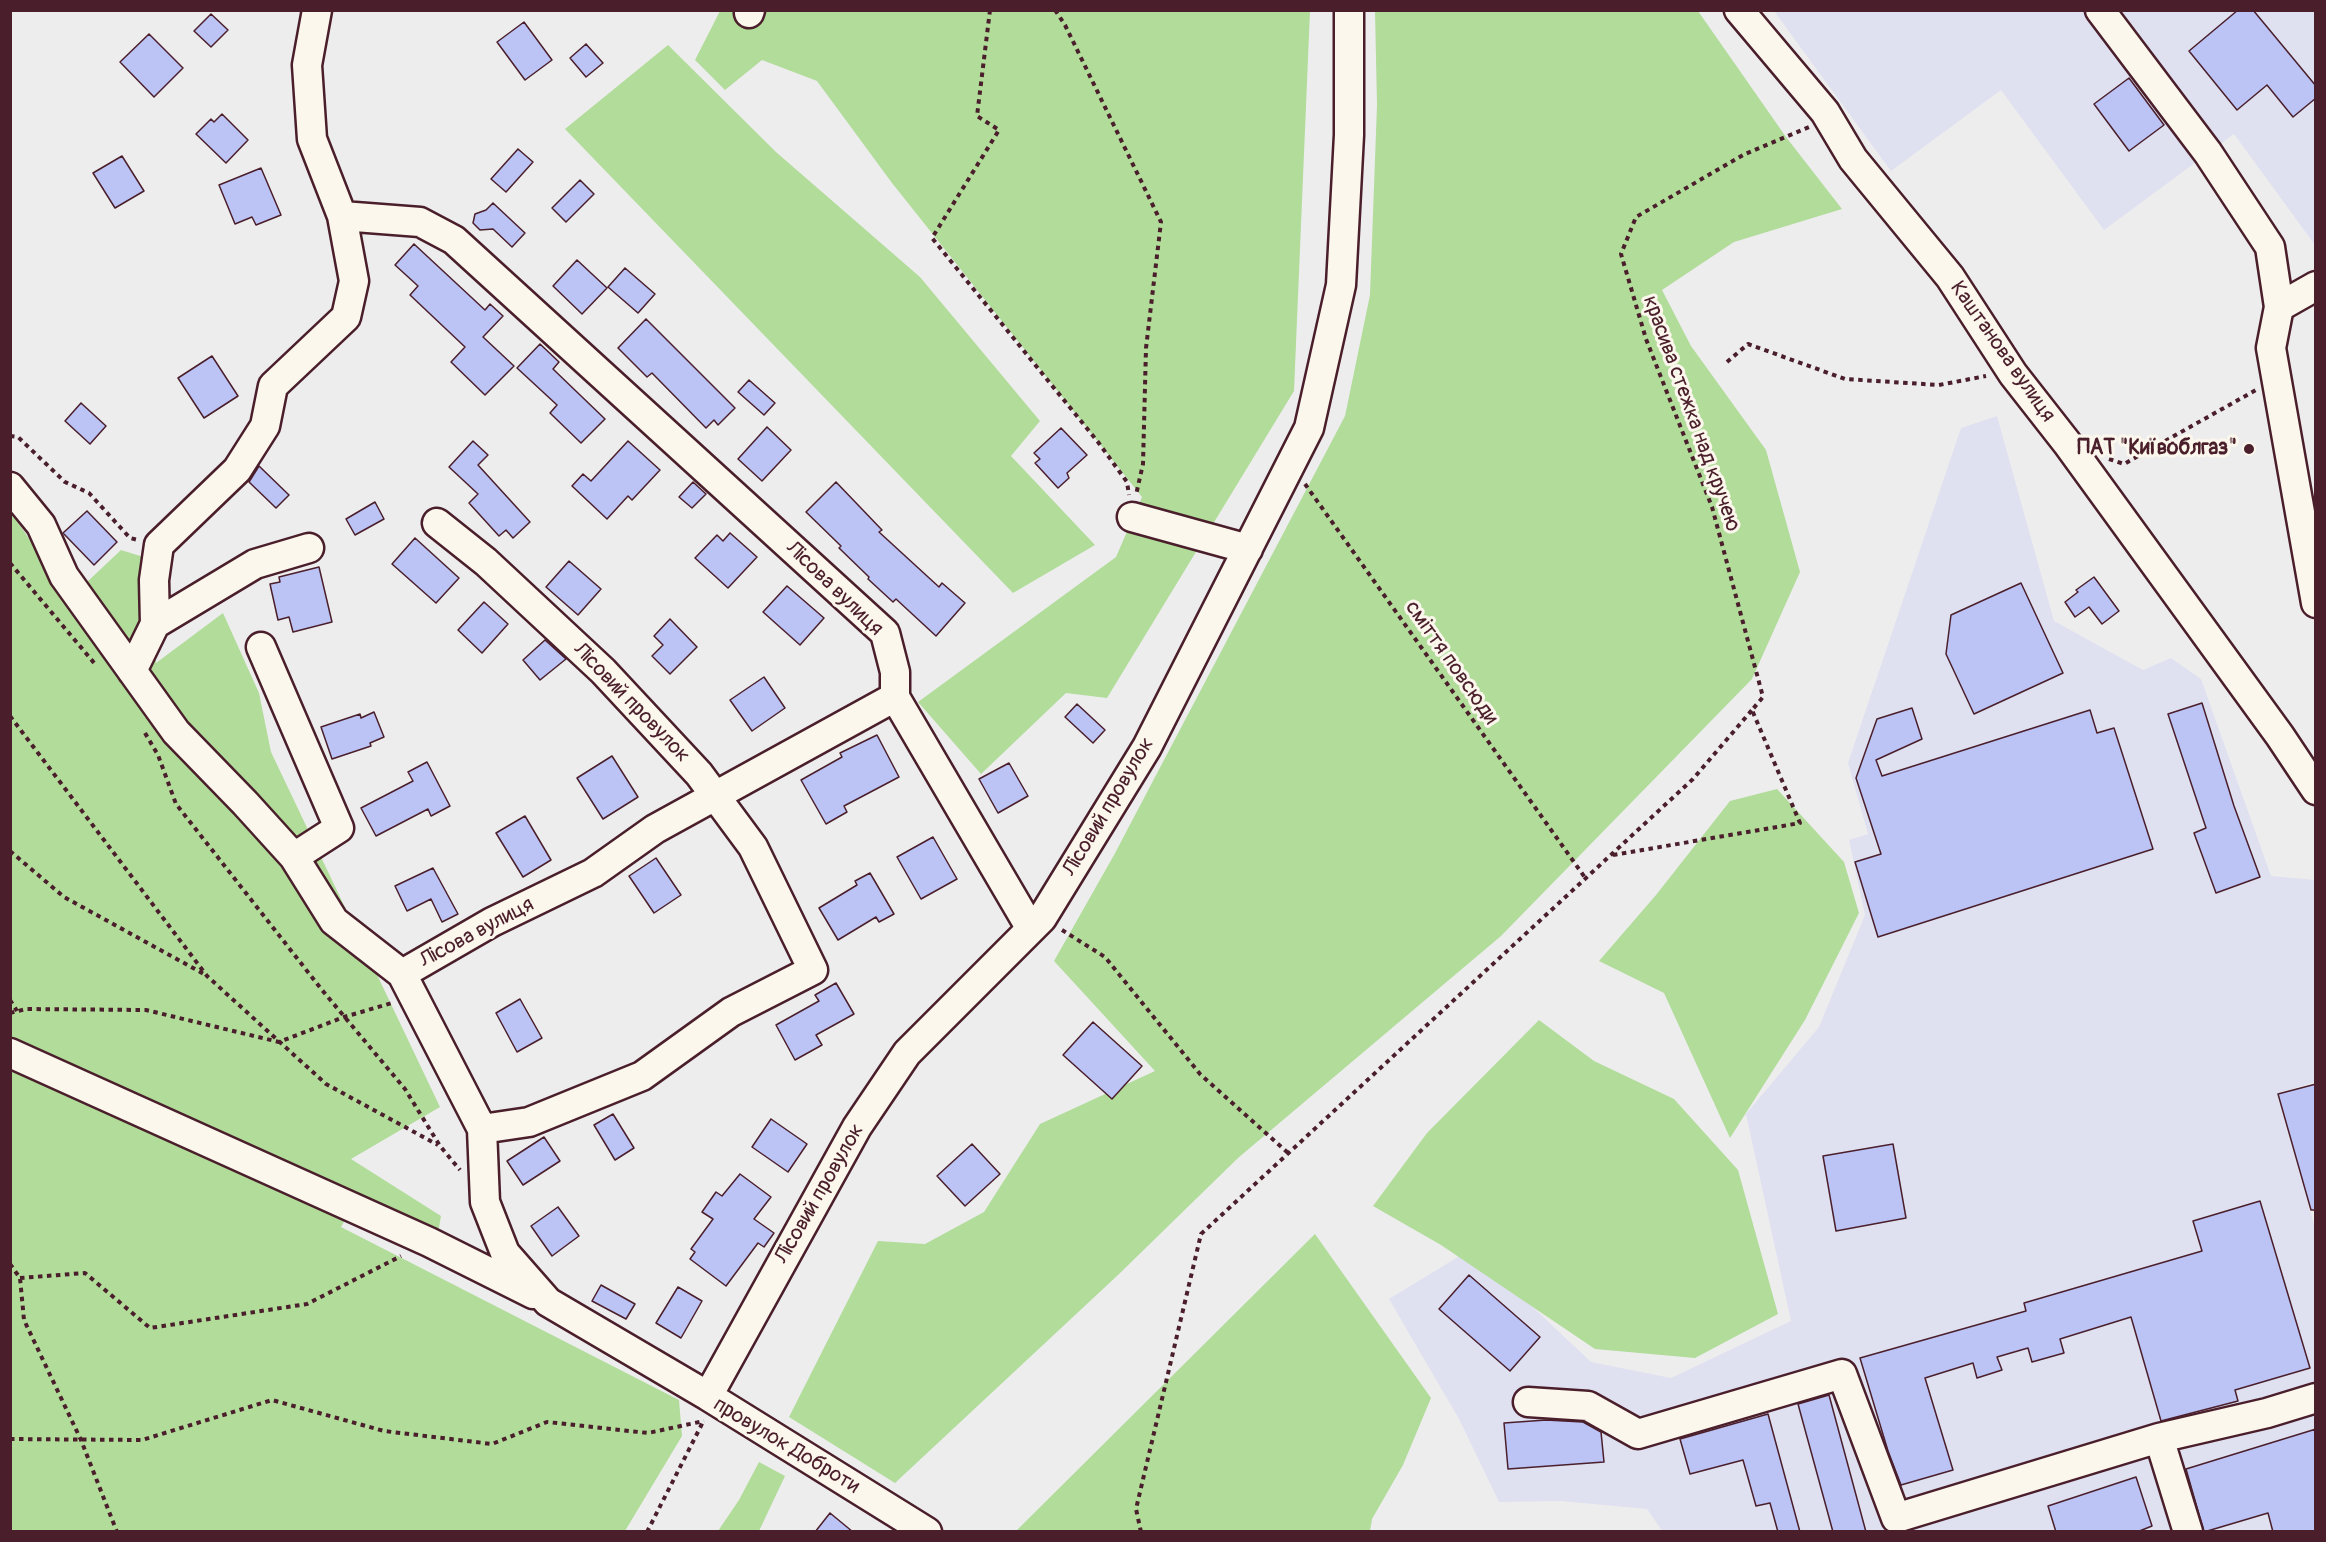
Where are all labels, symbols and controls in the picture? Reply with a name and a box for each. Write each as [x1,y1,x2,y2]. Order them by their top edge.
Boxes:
street label: Каштанова вулиця [1944,277,2060,427]
street label: красива стежка над кручею [1637,293,1745,535]
place label: ПАТ "Київоблгаз" [2077,436,2237,462]
marker: ПАТ "Київоблгаз" [2242,442,2256,456]
street label: Лісова вулиця [780,536,888,642]
street label: сміття повсюди [1399,596,1503,730]
street label: Лісовий провулок [567,638,695,768]
street label: Лісовий провулок [1058,733,1160,881]
street label: Лісова вулиця [416,892,538,974]
street label: Лісовий провулок [770,1120,870,1268]
street label: провулок Доброти [708,1392,864,1500]

